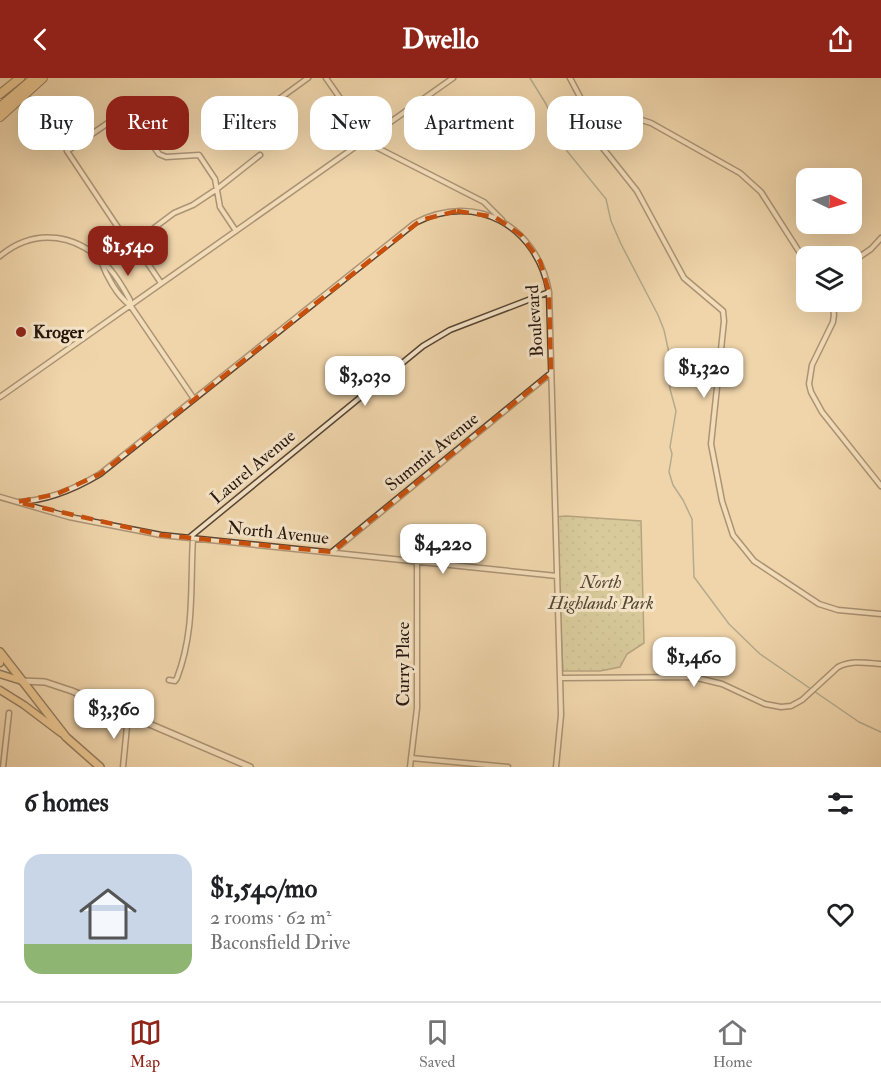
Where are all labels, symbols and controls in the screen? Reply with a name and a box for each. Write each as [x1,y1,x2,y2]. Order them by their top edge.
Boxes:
icon: back [24,23,57,56]
text: Dwello [402,23,479,56]
icon: share [824,23,857,56]
chip: Buy [18,96,94,150]
chip: Rent [106,96,189,150]
chip: Filters [201,96,298,150]
chip: New [310,96,392,150]
chip: Apartment [404,96,535,150]
chip: House [547,96,643,150]
north arrow [796,168,862,234]
map controls [796,168,862,312]
pin: $1,540 [79,226,177,277]
text: $1,540 [102,233,154,258]
button: layers [796,246,862,312]
street label: Boulevard [521,284,549,358]
place label: Kroger [33,321,84,344]
marker: Kroger [14,325,28,339]
pin: $1,320 [655,348,753,399]
text: $1,320 [678,355,730,380]
pin: $3,030 [316,356,414,407]
text: $3,030 [339,363,391,388]
street label: Summit Avenue [381,407,484,497]
street label: Laurel Avenue [206,424,301,509]
street label: North Avenue [226,516,331,550]
pin: $4,220 [394,524,492,575]
text: $4,220 [414,531,472,556]
park label: North Highlands Park [547,571,654,615]
street label: Curry Place [392,621,415,706]
pin: $1,460 [645,637,743,688]
text: $1,460 [667,644,721,669]
pin: $3,360 [65,689,163,740]
text: $3,360 [88,696,140,721]
text: 6 homes [24,787,109,819]
icon: filters [824,787,857,820]
text: $1,540/mo [210,873,317,905]
icon: home [72,878,144,950]
icon: heart [824,898,857,931]
text: 2 rooms · 62 m² [210,905,331,930]
text: Baconsfield Drive [210,930,350,955]
tab: Map [129,1016,162,1072]
tab: Saved [419,1016,455,1072]
tab: Home [713,1016,752,1072]

